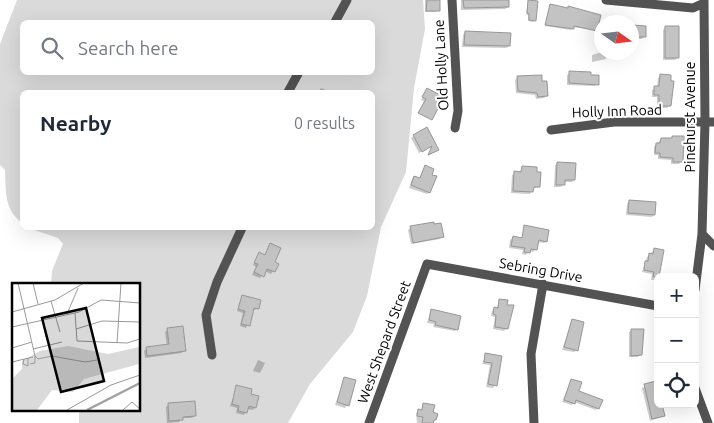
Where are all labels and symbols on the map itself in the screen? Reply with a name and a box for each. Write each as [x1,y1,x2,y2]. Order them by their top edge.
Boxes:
north arrow [594,15,639,60]
street label: Old Holly Lane [431,19,451,111]
street label: Pinehurst Avenue [682,62,698,172]
street label: Holly Inn Road [572,101,662,121]
street label: Sebring Drive [498,255,584,285]
street label: West Shepard Street [354,278,414,406]
inset map [12,283,140,410]

